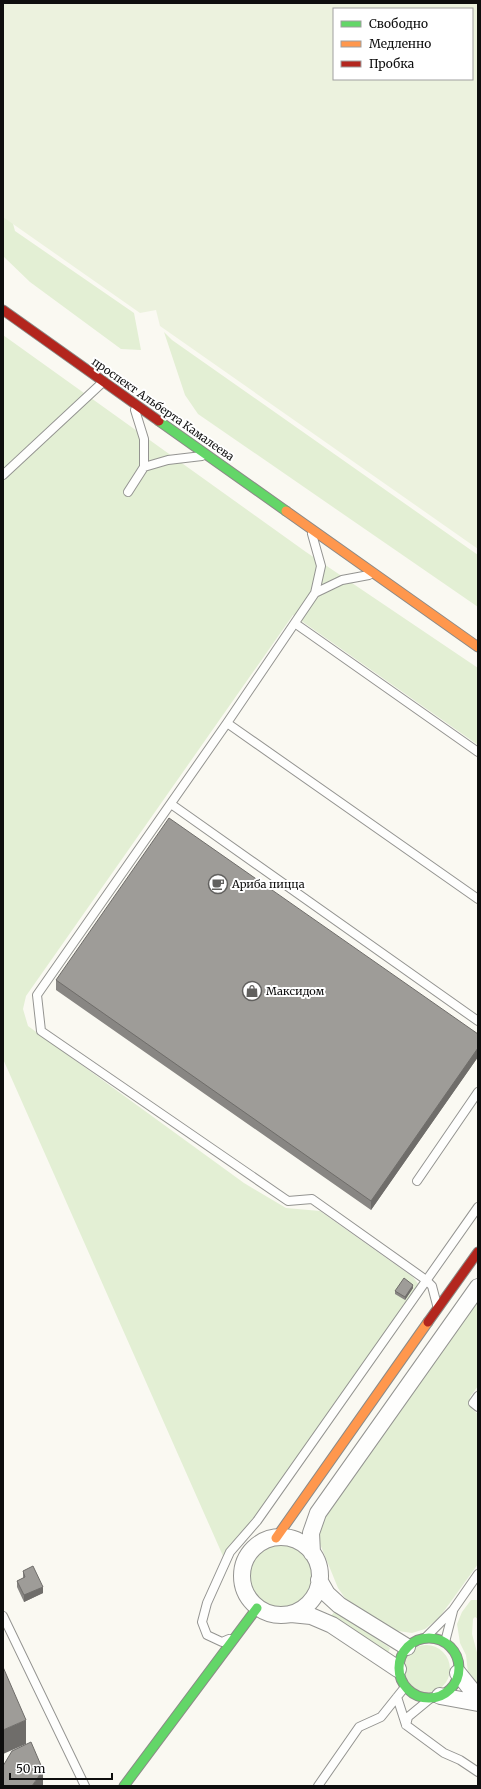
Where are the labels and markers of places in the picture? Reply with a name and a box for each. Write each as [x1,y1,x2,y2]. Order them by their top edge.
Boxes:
cafe icon: Ариба пицца [207,873,229,895]
place label: Ариба пицца [231,877,305,891]
shop icon: Максидом [241,980,263,1002]
place label: Максидом [266,984,325,998]

